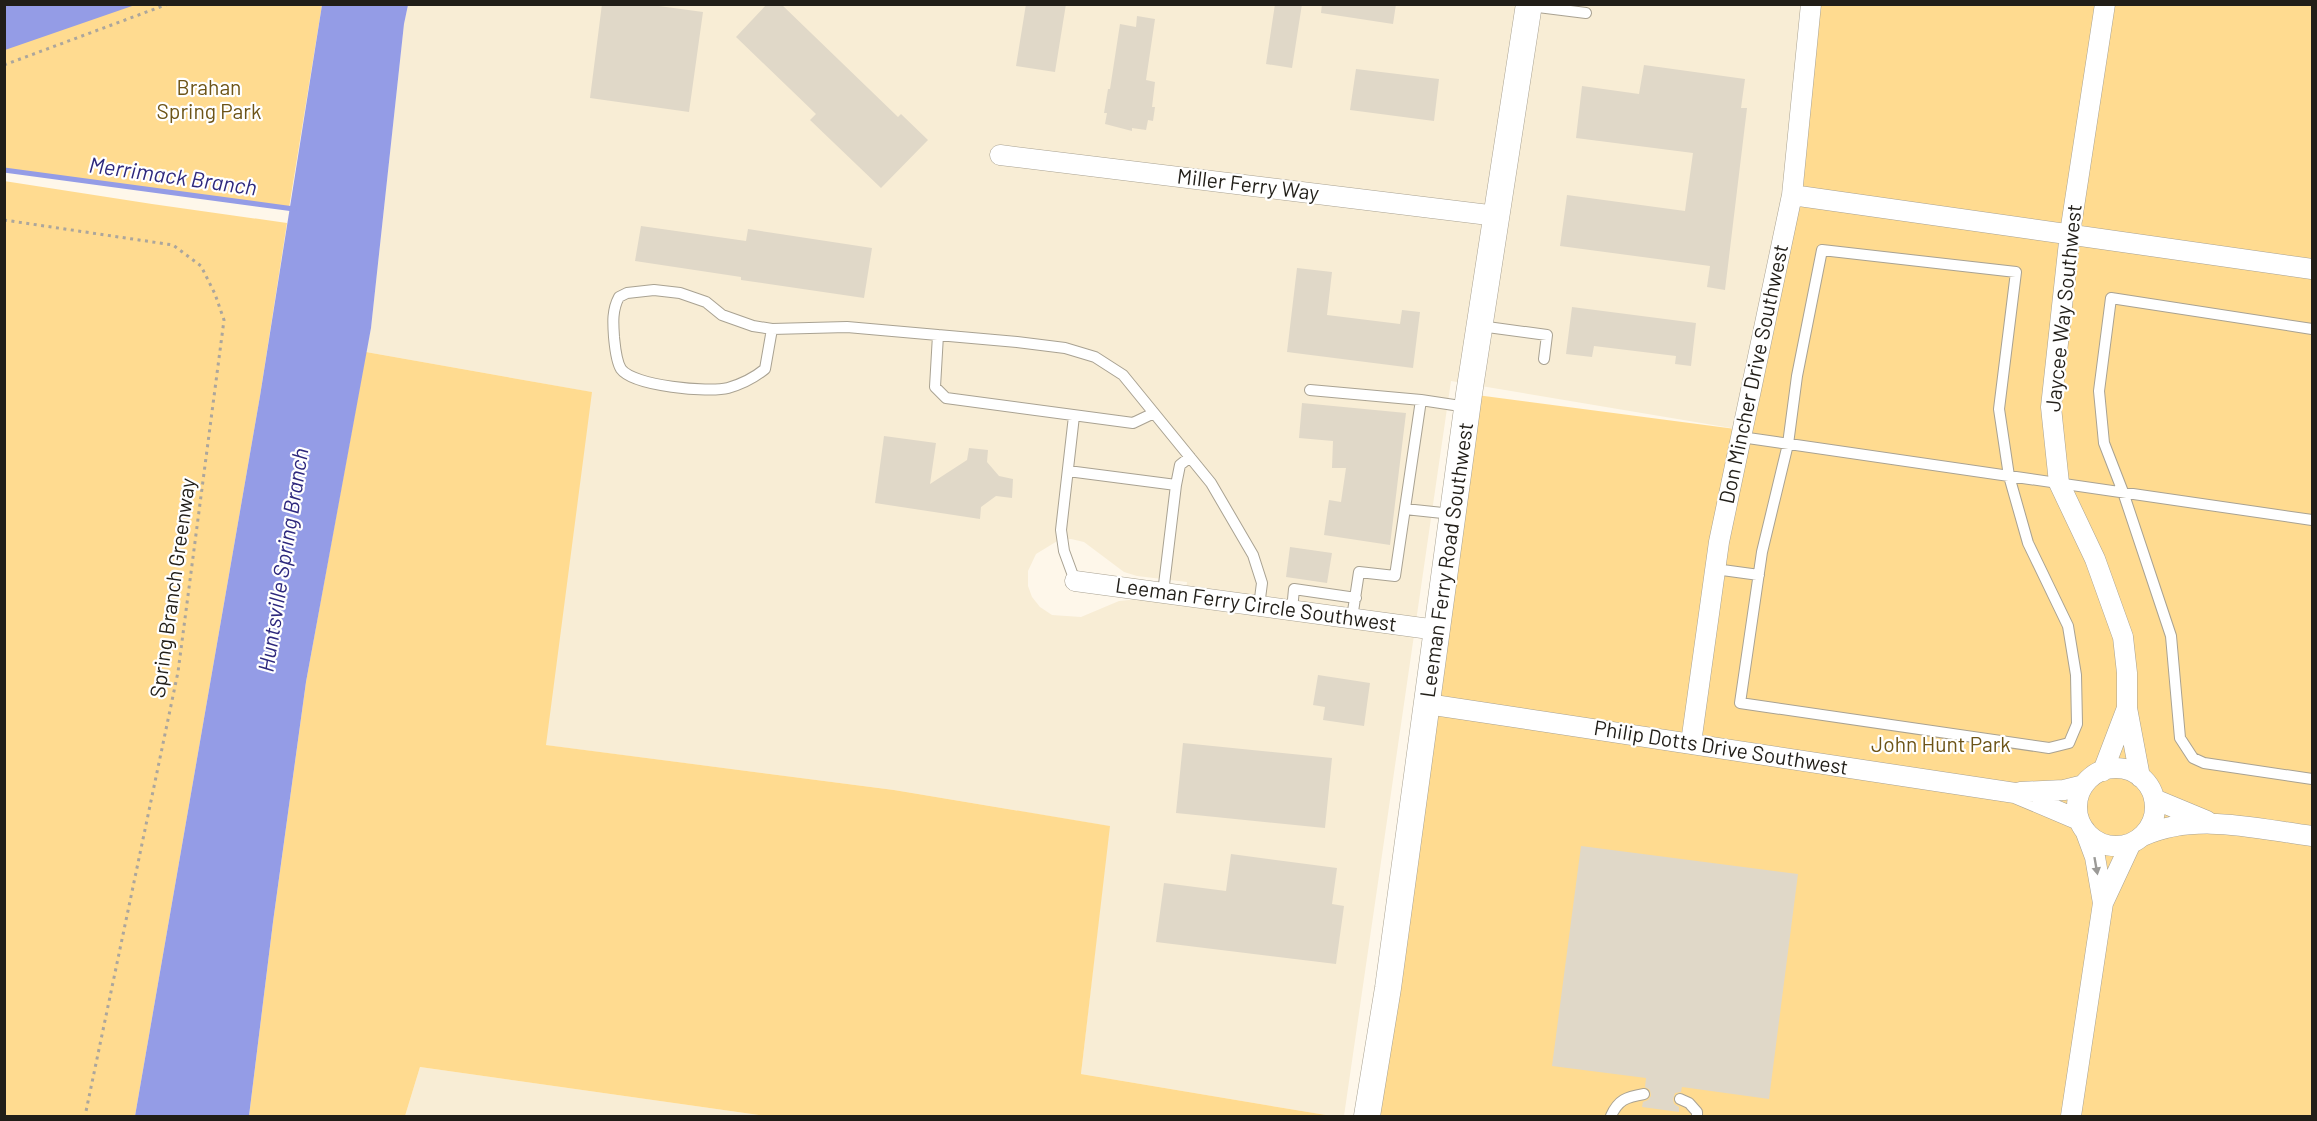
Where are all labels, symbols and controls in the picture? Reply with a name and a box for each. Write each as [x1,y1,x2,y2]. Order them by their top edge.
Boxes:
park label: Brahan Spring Park [157,74,261,123]
water label: Merrimack Branch [87,150,259,200]
street label: Miller Ferry Way [1176,162,1321,205]
street label: Jaycee Way Southwest [2039,203,2086,413]
street label: Don Mincher Drive Southwest [1713,242,1792,506]
street label: Leeman Ferry Road Southwest [1414,420,1477,699]
water label: Huntsville Spring Branch [251,446,313,674]
street label: Spring Branch Greenway [144,476,199,699]
street label: Leeman Ferry Circle Southwest [1114,571,1399,636]
street label: Philip Dotts Drive Southwest [1592,714,1850,779]
park label: John Hunt Park [1871,731,2011,756]
one-way arrow [2092,857,2101,876]

